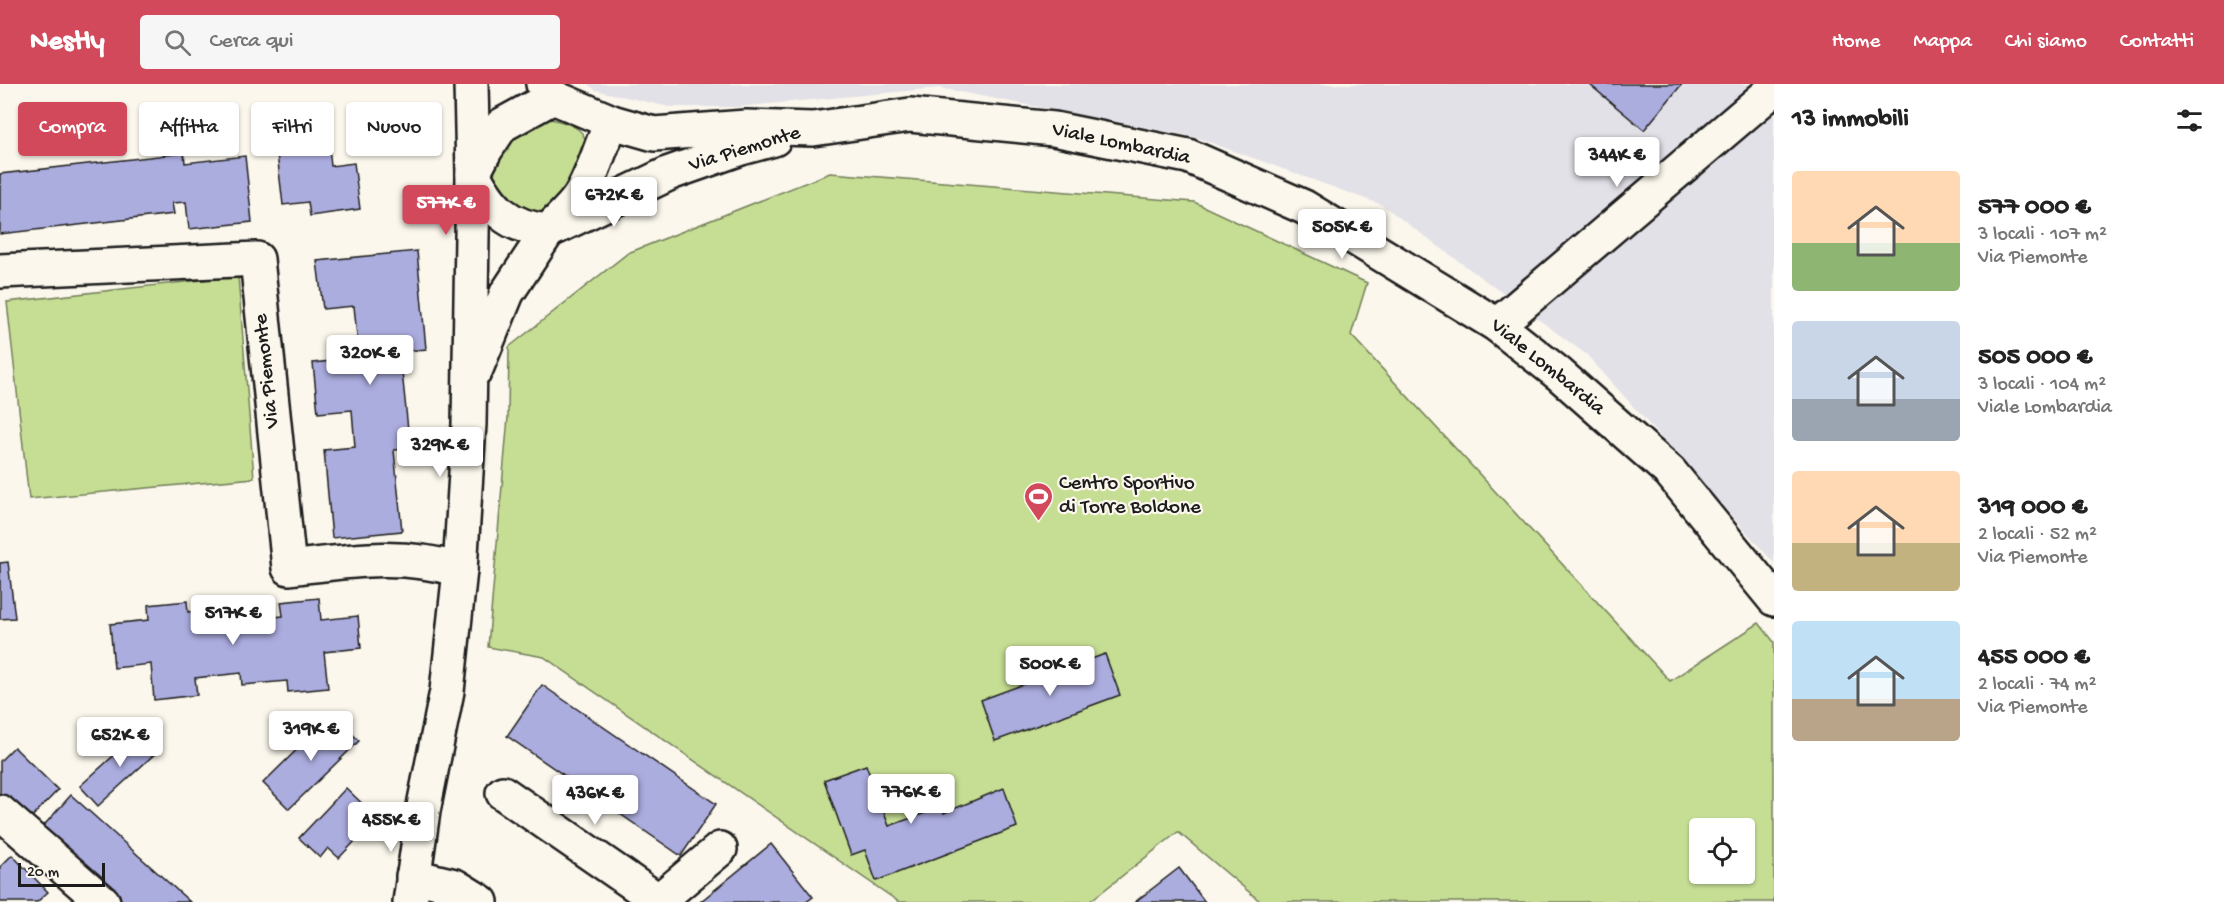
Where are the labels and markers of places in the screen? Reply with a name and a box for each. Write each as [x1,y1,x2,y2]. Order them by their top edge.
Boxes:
pin: 344K € [1568,137,1666,188]
pin: 672K € [565,177,663,228]
pin: 577K € [397,185,495,236]
pin: 505K € [1293,209,1391,260]
pin: 320K € [321,335,419,386]
pin: 329K € [391,427,489,478]
place label: Centro Sportivo di Torre Boldone [1059,472,1202,521]
sports icon: Centro Sportivo di Torre Boldone [1022,480,1054,522]
pin: 517K € [184,595,282,646]
pin: 500K € [1001,646,1099,697]
pin: 319K € [262,711,360,762]
pin: 652K € [71,717,169,768]
pin: 776K € [862,774,960,825]
pin: 436K € [546,775,644,826]
pin: 455K € [342,802,440,853]

